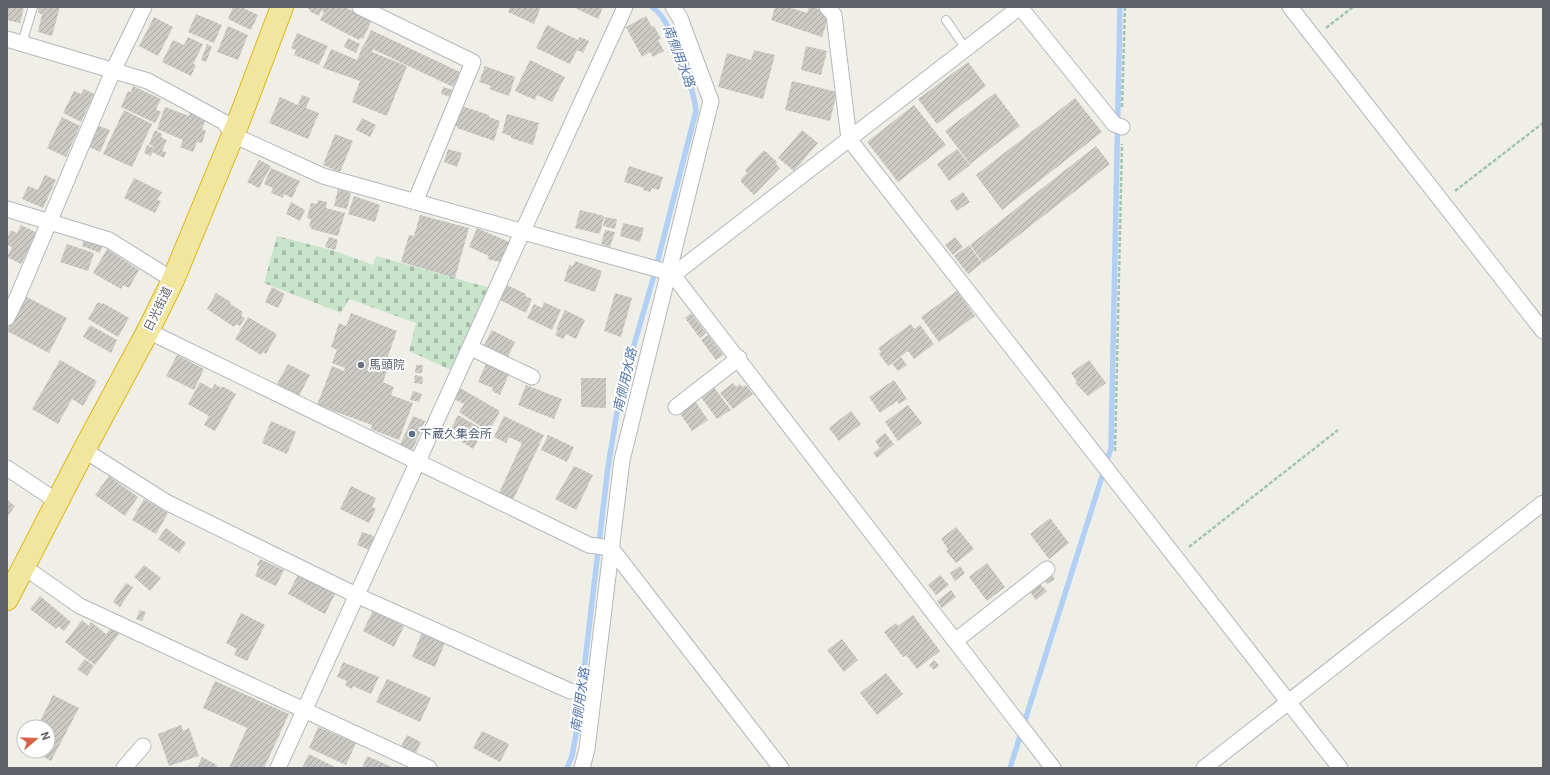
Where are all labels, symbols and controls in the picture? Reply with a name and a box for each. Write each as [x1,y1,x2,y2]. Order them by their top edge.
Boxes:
water label: 南側用水路 [660,23,698,90]
street label: 日光街道 [141,284,175,334]
water label: 南側用水路 [610,346,640,413]
place label: 馬頭院 [369,358,405,372]
marker: 馬頭院 [356,360,366,370]
place label: 下蔵久集会所 [420,427,492,441]
marker: 下蔵久集会所 [407,429,417,439]
water label: 南側用水路 [568,666,592,733]
north arrow [16,719,56,759]
text: N [38,730,52,742]

